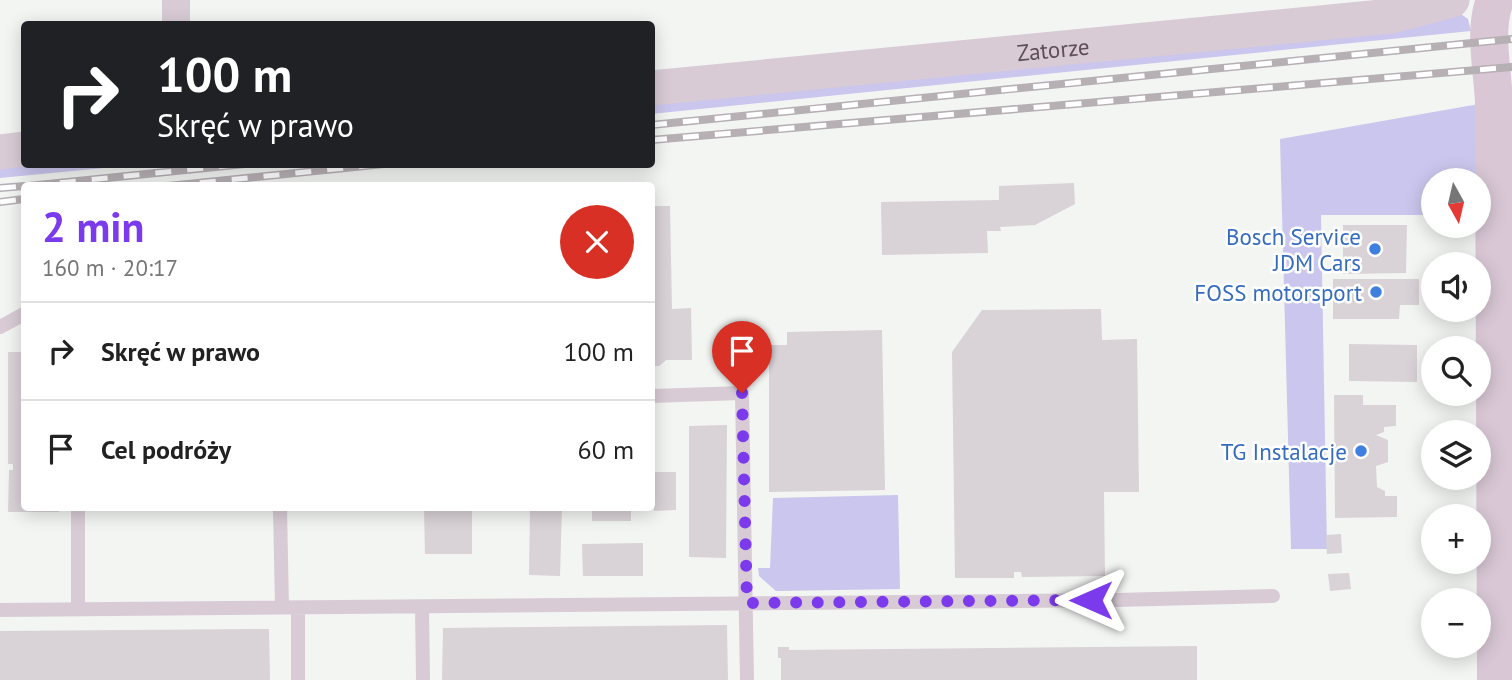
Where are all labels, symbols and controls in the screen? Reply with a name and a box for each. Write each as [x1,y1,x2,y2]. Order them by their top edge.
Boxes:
street label: Zatorze [1015,31,1091,67]
text: 100 m [157,42,292,106]
icon: right [42,49,133,140]
text: Skręć w prawo [157,104,354,146]
north arrow [1421,168,1491,238]
map controls [1421,168,1491,658]
text: 2 min [42,199,144,254]
button: close [560,205,634,279]
place label: Bosch Service JDM Cars [1226,222,1361,277]
marker: Bosch Service JDM Cars [1367,241,1383,257]
button: sound [1421,252,1491,322]
text: 160 m · 20:17 [42,253,178,282]
place label: FOSS motorsport [1194,278,1362,307]
marker: FOSS motorsport [1368,284,1384,300]
pin [712,321,772,393]
icon: right [42,332,80,370]
icon: arrive [723,332,761,370]
text: Skręć w prawo [101,335,260,368]
text: 100 m [563,335,634,368]
button: search [1421,336,1491,406]
button: layers [1421,420,1491,490]
icon: arrive [42,430,80,468]
text: Cel podróży [101,433,231,466]
text: 60 m [578,433,634,466]
place label: TG Instalacje [1221,437,1347,466]
marker: TG Instalacje [1353,443,1369,459]
button: + [1421,504,1491,574]
position arrow [1054,563,1128,637]
button: − [1421,588,1491,658]

